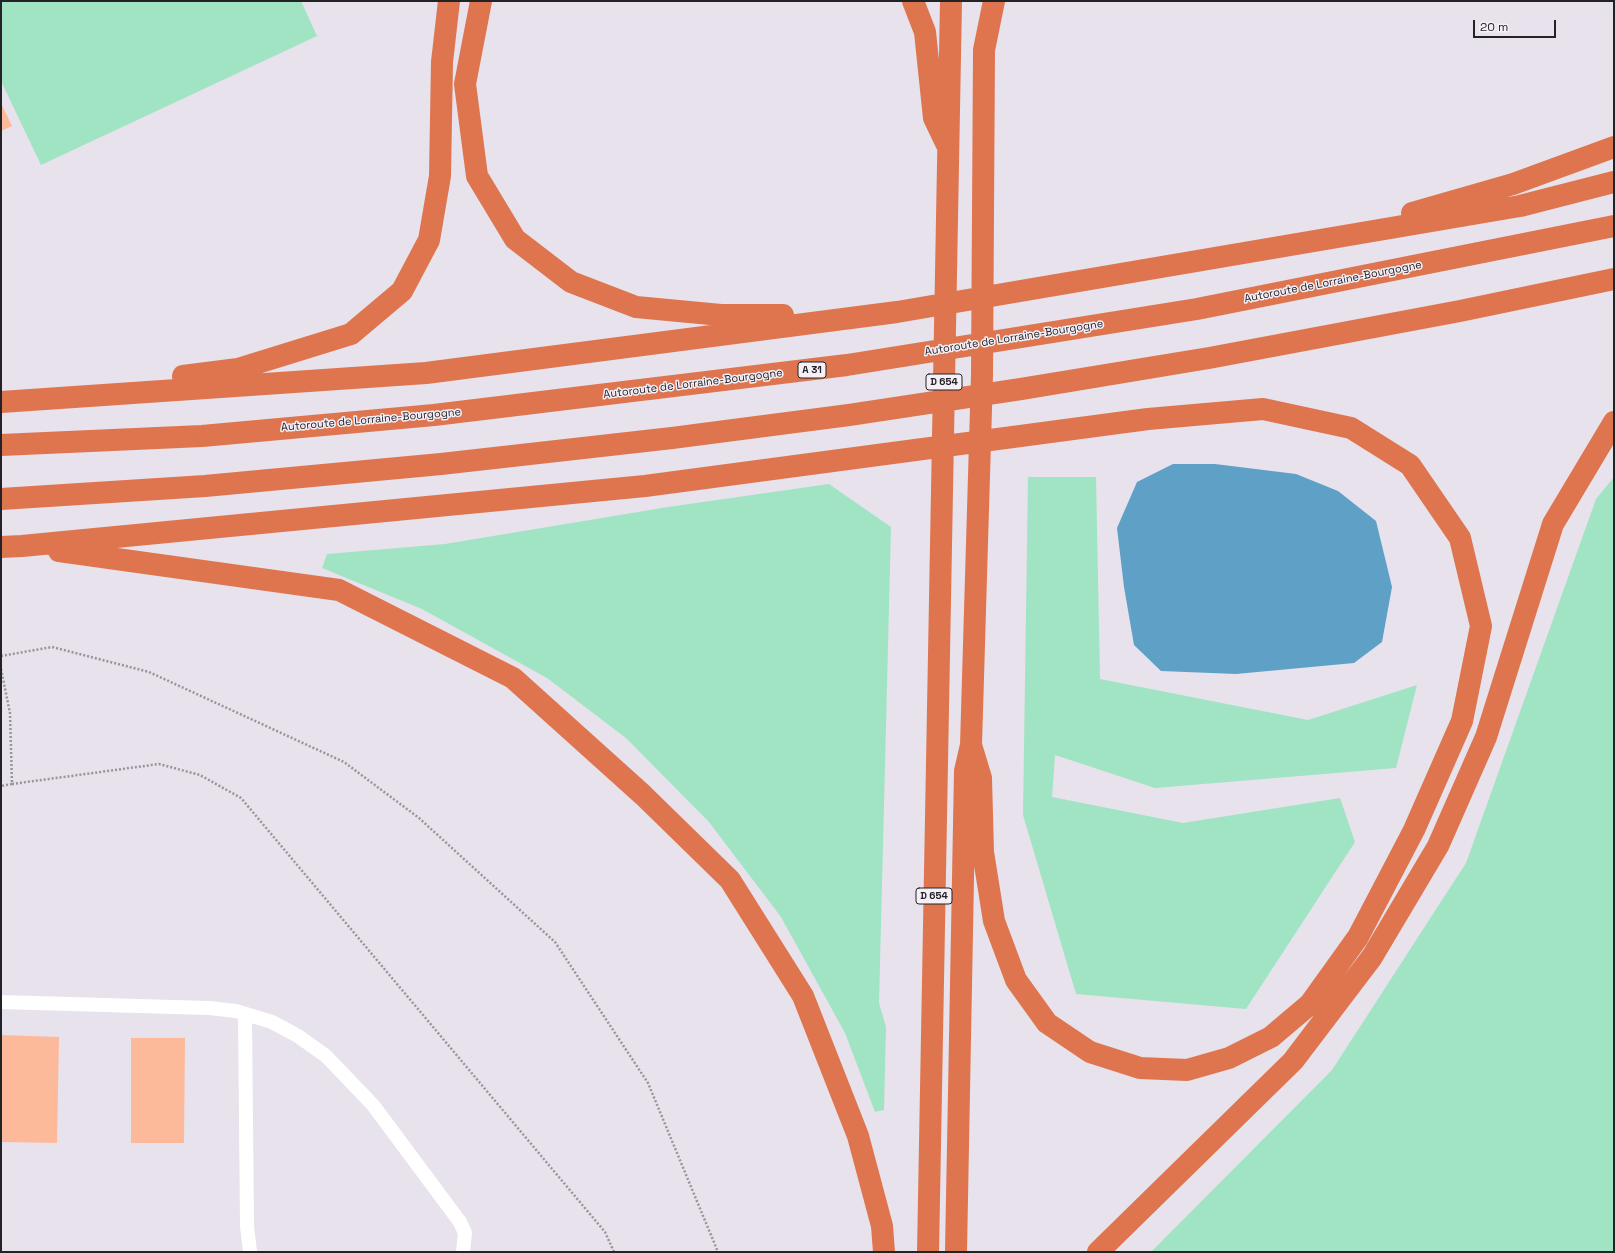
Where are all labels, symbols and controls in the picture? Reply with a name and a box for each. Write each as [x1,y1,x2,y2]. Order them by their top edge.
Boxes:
scale bar [1475,12,1558,38]
text: 20 m [1480,19,1508,35]
street label: Autoroute de Lorraine-Bourgogne [1243,258,1423,306]
street label: Autoroute de Lorraine-Bourgogne [924,317,1104,359]
road number: A 31 [798,362,826,378]
street label: Autoroute de Lorraine-Bourgogne [603,366,783,402]
road number: D 654 [926,374,962,390]
street label: Autoroute de Lorraine-Bourgogne [281,406,461,434]
road number: D 654 [916,888,952,904]

